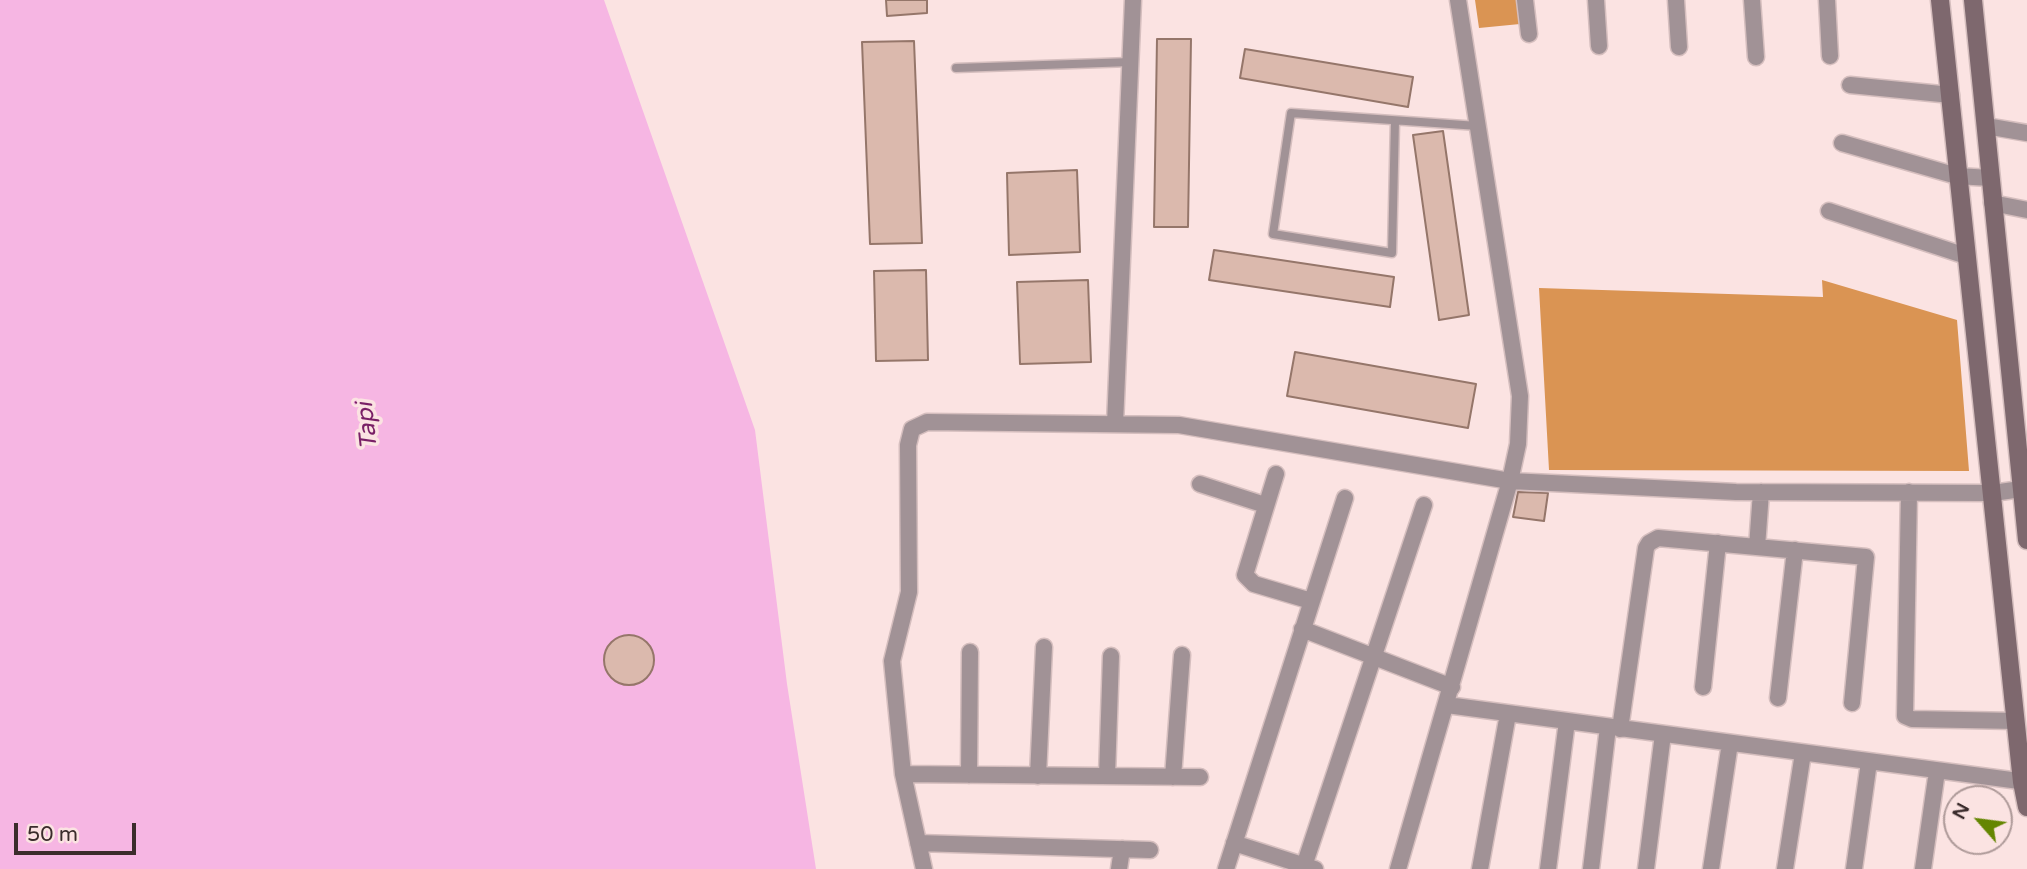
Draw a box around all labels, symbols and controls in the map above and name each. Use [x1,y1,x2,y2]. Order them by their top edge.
water label: Tapi [351,401,385,451]
north arrow [1943,785,2013,855]
text: N [1948,799,1975,823]
scale bar [18,810,140,854]
text: 50 m [27,822,78,847]

